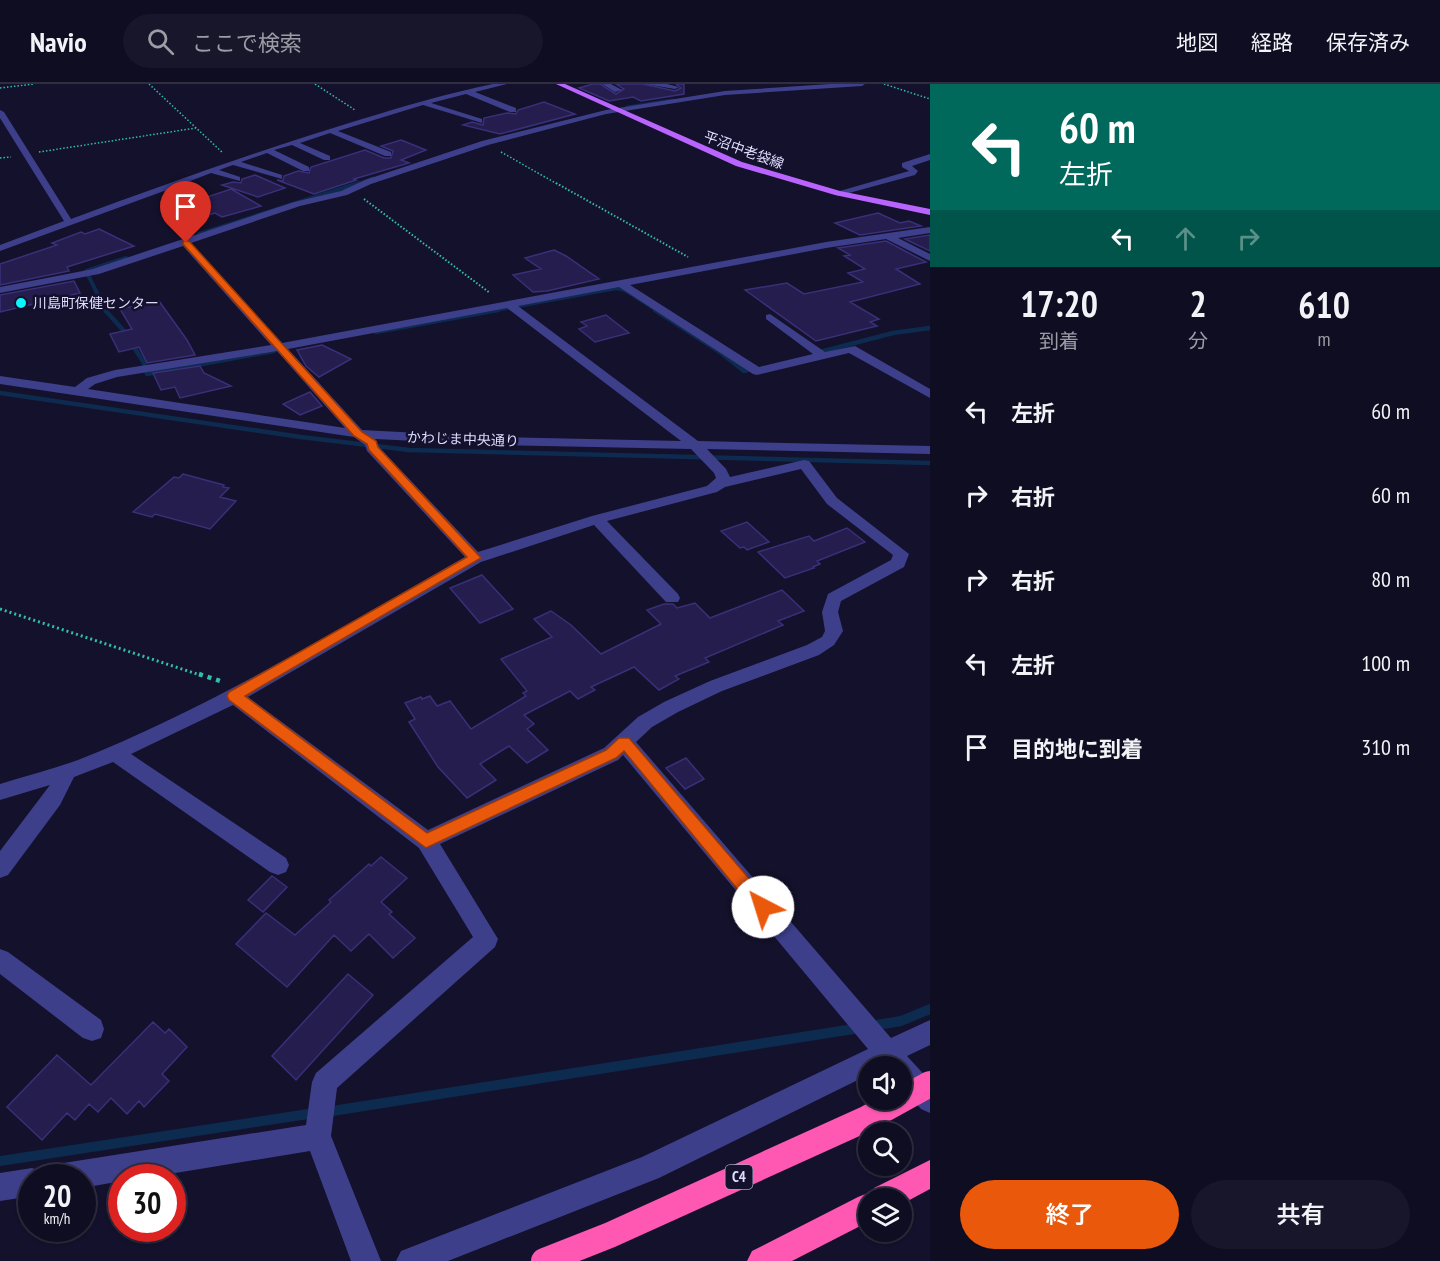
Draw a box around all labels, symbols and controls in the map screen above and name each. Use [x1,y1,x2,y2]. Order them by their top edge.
search box [123,14,543,68]
text: Navio [30,23,87,60]
icon: search [144,25,177,58]
text: ここで検索 [192,29,302,57]
text: 地図 [1176,29,1218,56]
text: 経路 [1251,29,1293,56]
text: 保存済み [1326,29,1410,56]
text: 60 m [1059,100,1136,155]
icon: left [960,108,1038,186]
street label: 平沼中老袋線 [701,127,787,173]
text: 左折 [1059,157,1113,191]
pin [160,181,211,243]
icon: arrive [169,190,202,223]
icon: left [1106,222,1139,255]
icon: ahead [1169,222,1202,255]
icon: right [1232,222,1265,255]
text: 17:20 [1020,280,1098,327]
text: 2 [1190,280,1207,327]
text: 610 [1298,281,1350,328]
place label: 川島町保健センター [33,294,159,312]
marker: 川島町保健センター [14,296,28,310]
text: m [1318,326,1331,352]
text: 到着 [1039,328,1079,354]
text: 分 [1188,328,1208,354]
icon: left [960,395,993,428]
text: 60 m [1371,397,1410,425]
text: 左折 [1011,399,1055,427]
street label: かわじま中央通り [407,428,519,450]
icon: right [960,479,993,512]
text: 60 m [1371,481,1410,509]
text: 右折 [1011,483,1055,511]
icon: right [960,563,993,596]
text: 80 m [1371,565,1410,593]
text: 右折 [1011,567,1055,595]
icon: left [960,647,993,680]
text: 100 m [1361,649,1410,677]
text: 左折 [1011,651,1055,679]
icon: arrive [960,731,993,764]
text: 310 m [1361,733,1410,761]
text: 目的地に到着 [1011,735,1143,763]
position arrow [731,875,795,939]
map controls [858,1056,912,1242]
button: sound [858,1056,912,1110]
button: search [858,1122,912,1176]
speed limit sign: 30 [108,1164,186,1242]
road number: C4 [726,1165,752,1189]
text: 20 [43,1176,71,1215]
button: 終了 [960,1180,1179,1249]
button: 共有 [1191,1180,1410,1249]
button: layers [858,1188,912,1242]
text: km/h [44,1209,70,1228]

